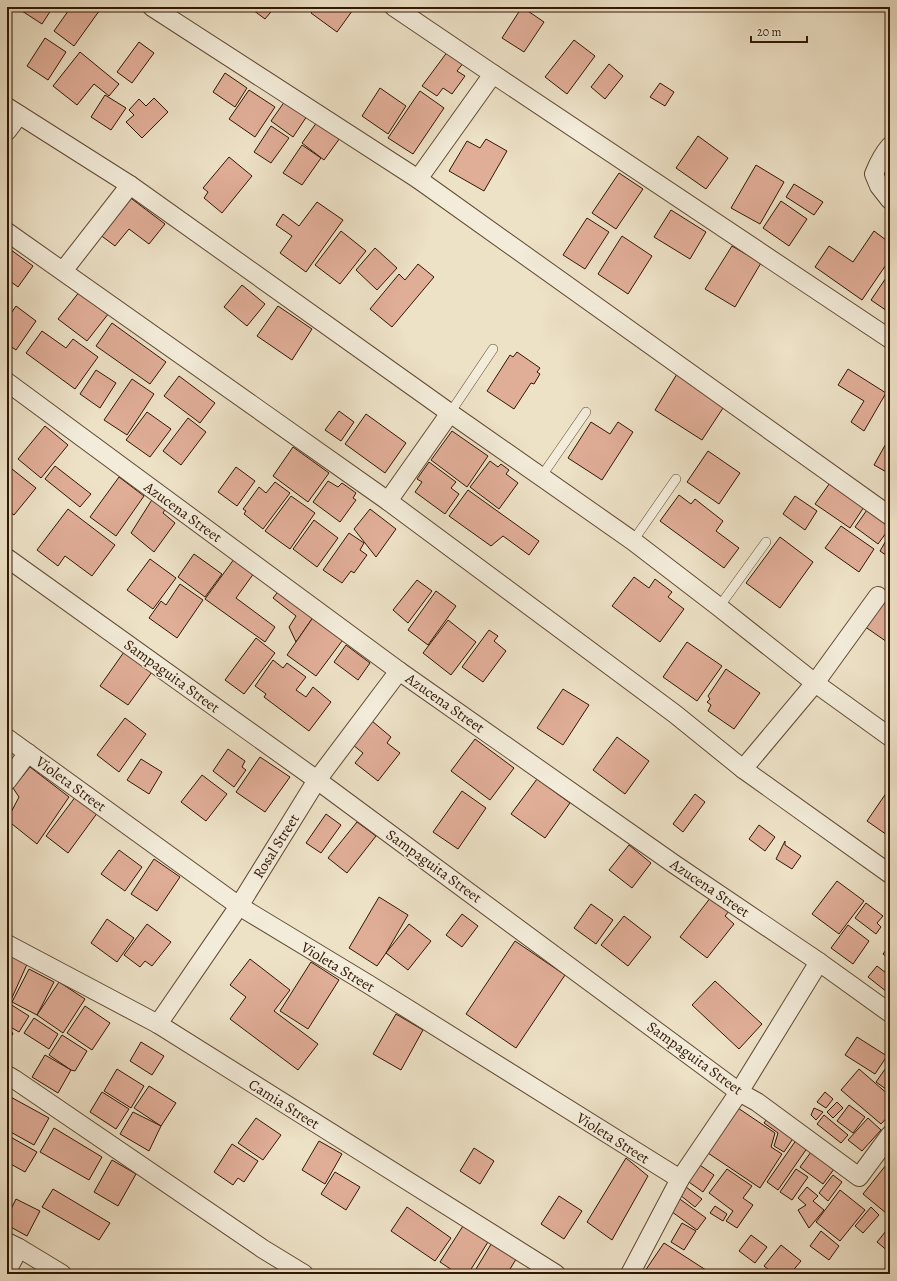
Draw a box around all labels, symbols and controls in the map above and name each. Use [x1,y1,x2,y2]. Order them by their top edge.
scale bar [751,18,807,44]
text: 20 m [757,24,781,40]
street label: Azucena Street [139,476,226,547]
street label: Sampaguita Street [120,634,224,718]
street label: Azucena Street [401,668,488,738]
street label: Violeta Street [31,751,110,816]
street label: Rosal Street [248,810,304,882]
street label: Sampaguita Street [382,824,486,908]
street label: Azucena Street [666,854,754,922]
street label: Violeta Street [297,937,379,997]
street label: Sampaguita Street [643,1016,747,1100]
street label: Camia Street [245,1074,323,1134]
street label: Violeta Street [572,1107,653,1168]

